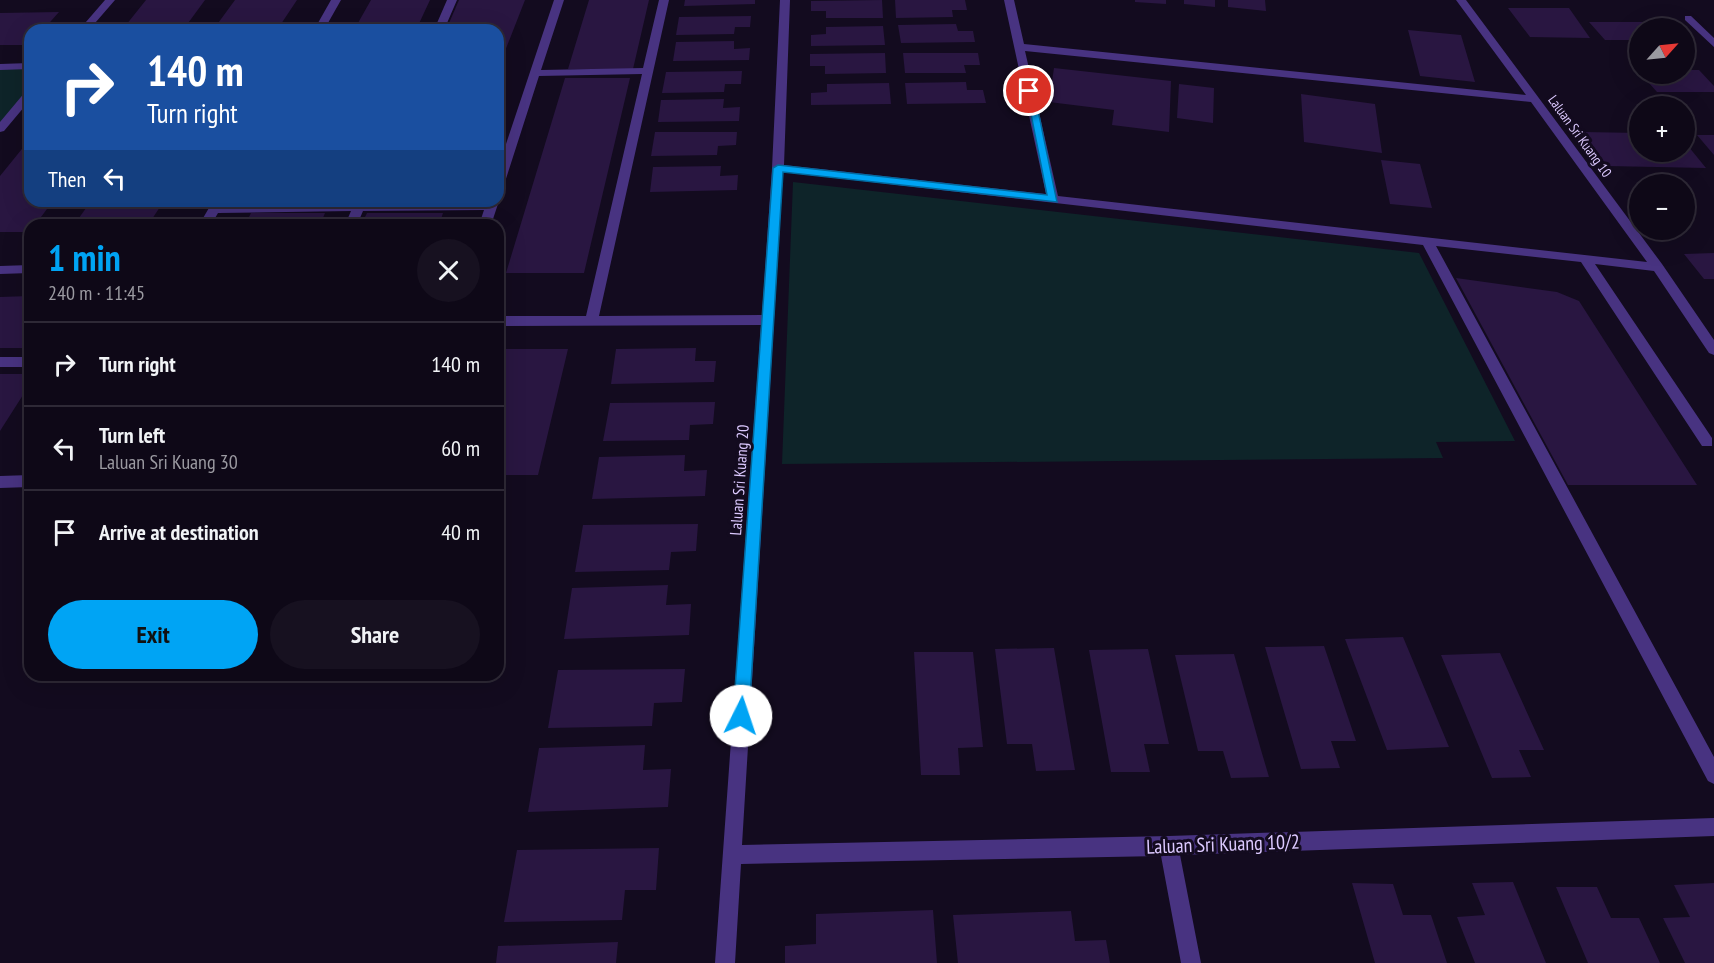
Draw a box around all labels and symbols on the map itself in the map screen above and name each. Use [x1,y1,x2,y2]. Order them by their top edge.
north arrow [1629,18,1695,84]
pin [1003,65,1054,116]
street label: Laluan Sri Kuang 10 [1544,91,1616,181]
street label: Laluan Sri Kuang 20 [725,424,753,536]
position arrow [709,684,773,748]
street label: Laluan Sri Kuang 10/2 [1146,828,1300,860]

